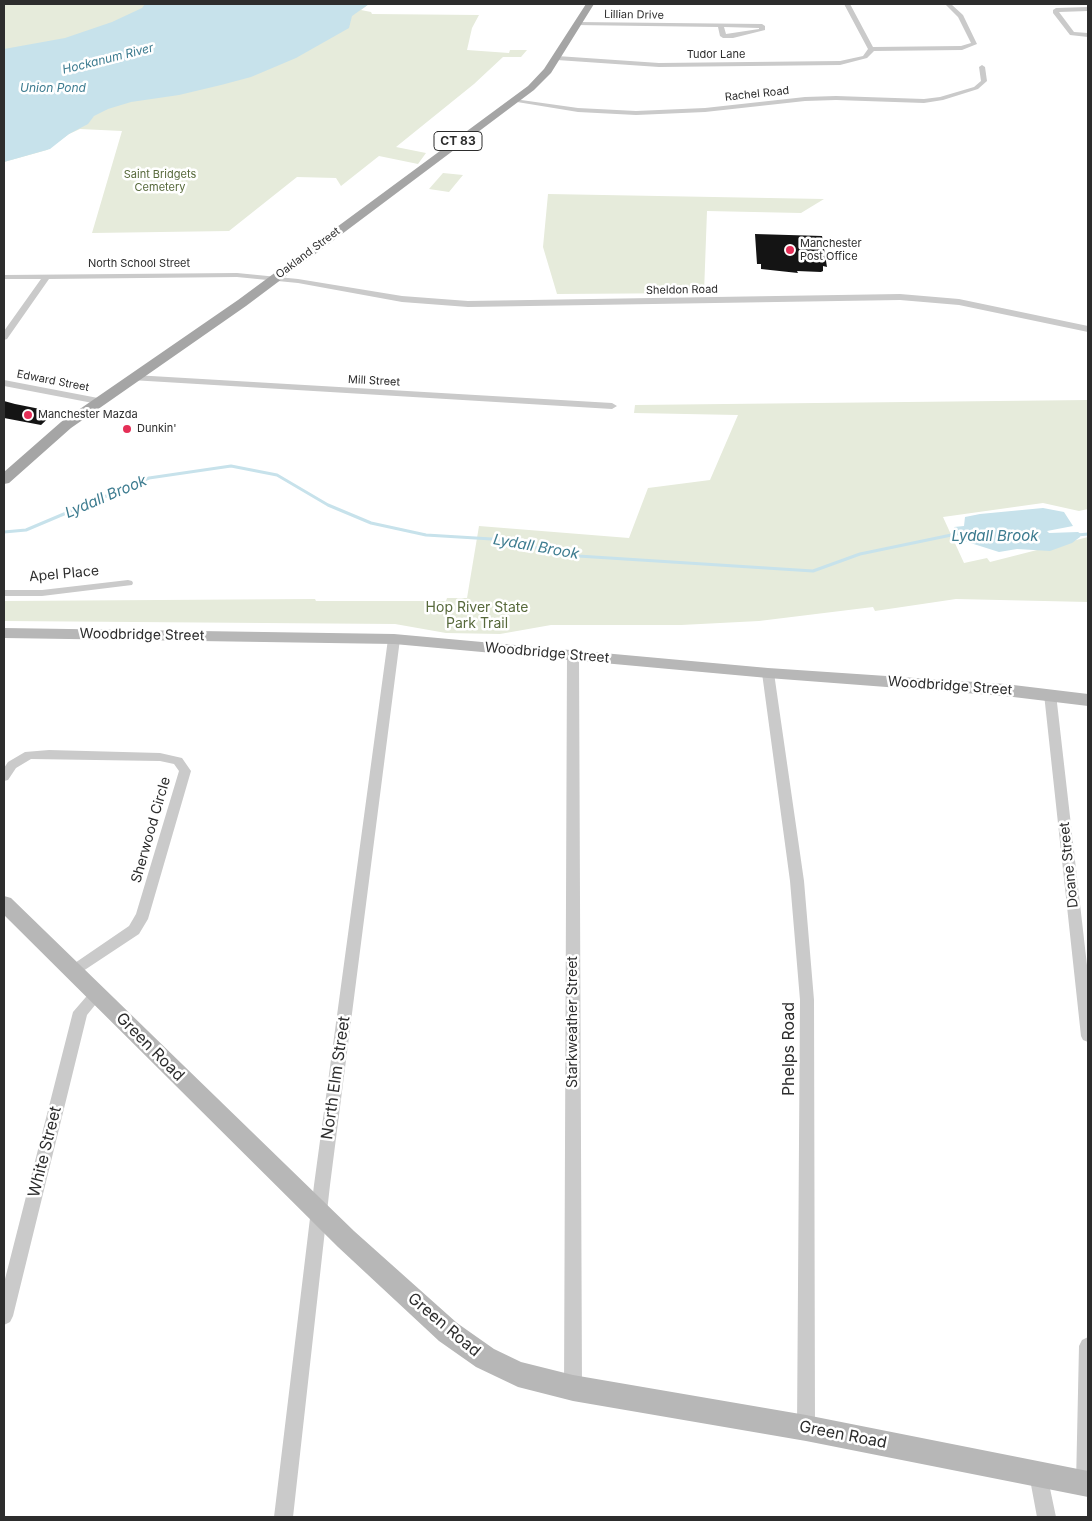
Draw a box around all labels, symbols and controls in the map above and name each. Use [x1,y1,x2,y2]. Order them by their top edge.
street label: Lillian Drive [604,8,664,22]
water label: Hockanum River [61,41,155,77]
street label: Tudor Lane [687,48,745,62]
water label: Union Pond [20,81,86,95]
street label: Rachel Road [724,84,790,104]
road number: CT 83 [434,132,482,150]
park label: Saint Bridgets Cemetery [124,168,196,194]
street label: Oakland Street [273,225,343,281]
place label: Manchester Post Office [800,237,862,263]
marker: Manchester Post Office [784,244,796,256]
street label: North School Street [88,257,190,271]
street label: Sheldon Road [646,283,718,297]
street label: Edward Street [16,368,90,394]
street label: Mill Street [348,373,400,389]
place label: Manchester Mazda [38,408,138,422]
marker: Manchester Mazda [22,409,34,421]
place label: Dunkin' [137,422,176,436]
marker: Dunkin' [121,423,133,435]
water label: Lydall Brook [62,472,150,522]
water label: Lydall Brook [952,527,1038,545]
water label: Lydall Brook [492,531,580,563]
street label: Apel Place [28,563,100,585]
park label: Hop River State Park Trail [426,600,528,632]
street label: Woodbridge Street [80,626,204,644]
street label: Woodbridge Street [484,639,610,667]
street label: Woodbridge Street [887,673,1013,699]
street label: Sherwood Circle [128,775,174,885]
street label: Doane Street [1056,821,1082,909]
street label: Starkweather Street [565,956,581,1088]
street label: Phelps Road [779,1002,799,1096]
street label: Green Road [112,1009,188,1085]
street label: North Elm Street [318,1015,354,1141]
street label: White Street [24,1104,66,1200]
street label: Green Road [404,1289,484,1361]
street label: Green Road [798,1417,888,1453]

